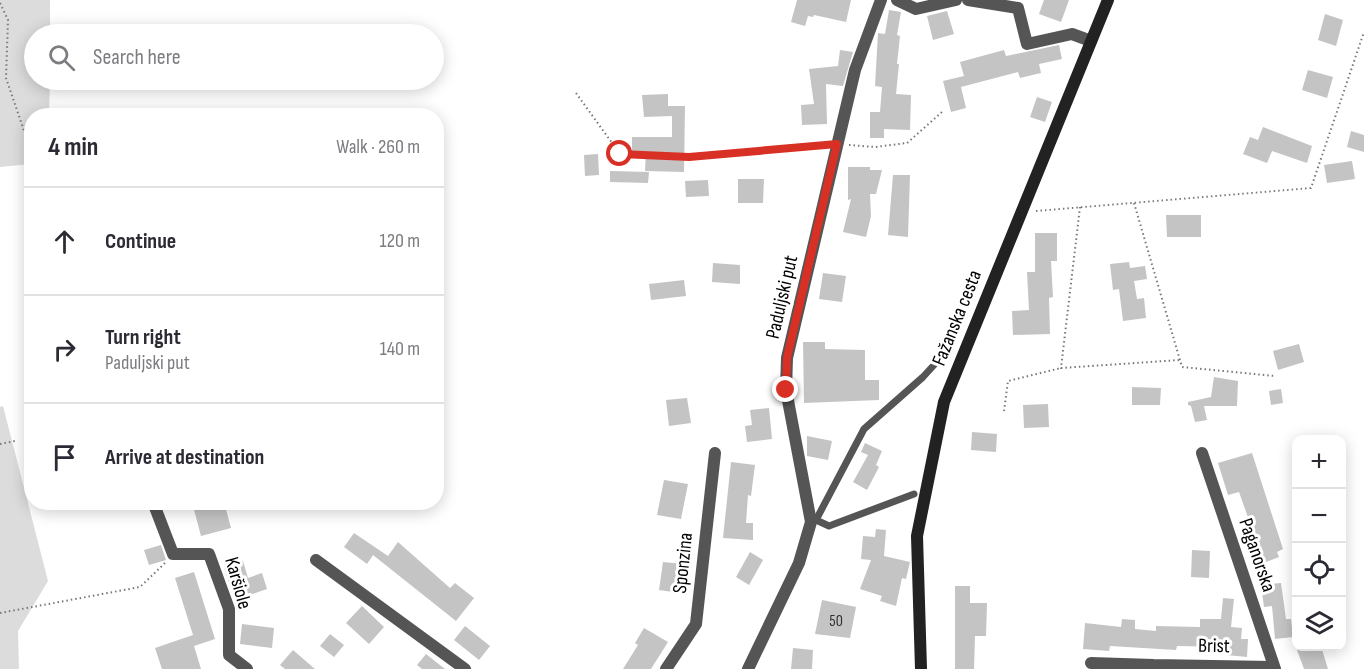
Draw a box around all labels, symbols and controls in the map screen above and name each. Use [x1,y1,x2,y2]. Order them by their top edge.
search box [24,24,444,90]
icon: search [45,41,78,74]
text: Search here [93,44,180,71]
text: 4 min [48,132,98,163]
text: Walk · 260 m [336,135,420,159]
route start [606,140,632,166]
icon: ahead [48,225,81,258]
text: Continue [105,228,176,255]
text: 120 m [380,229,420,253]
street label: Paduljski put [761,253,803,341]
street label: Fažanska cesta [927,267,987,369]
text: Turn right [105,324,181,351]
icon: right [48,333,81,366]
text: 140 m [380,337,420,361]
text: Paduljski put [105,351,190,375]
route end [772,376,798,402]
map controls [1292,435,1346,651]
button: + [1292,435,1346,489]
icon: arrive [48,441,81,474]
text: Arrive at destination [105,444,264,471]
button: − [1292,489,1346,543]
street label: Paganorska [1233,515,1281,595]
street label: Sponzina [668,531,698,595]
button: locate [1292,543,1346,597]
street label: Karšiole [219,554,257,612]
button: layers [1292,597,1346,651]
house number: 50 [829,612,843,631]
street label: Brist [1198,634,1230,658]

